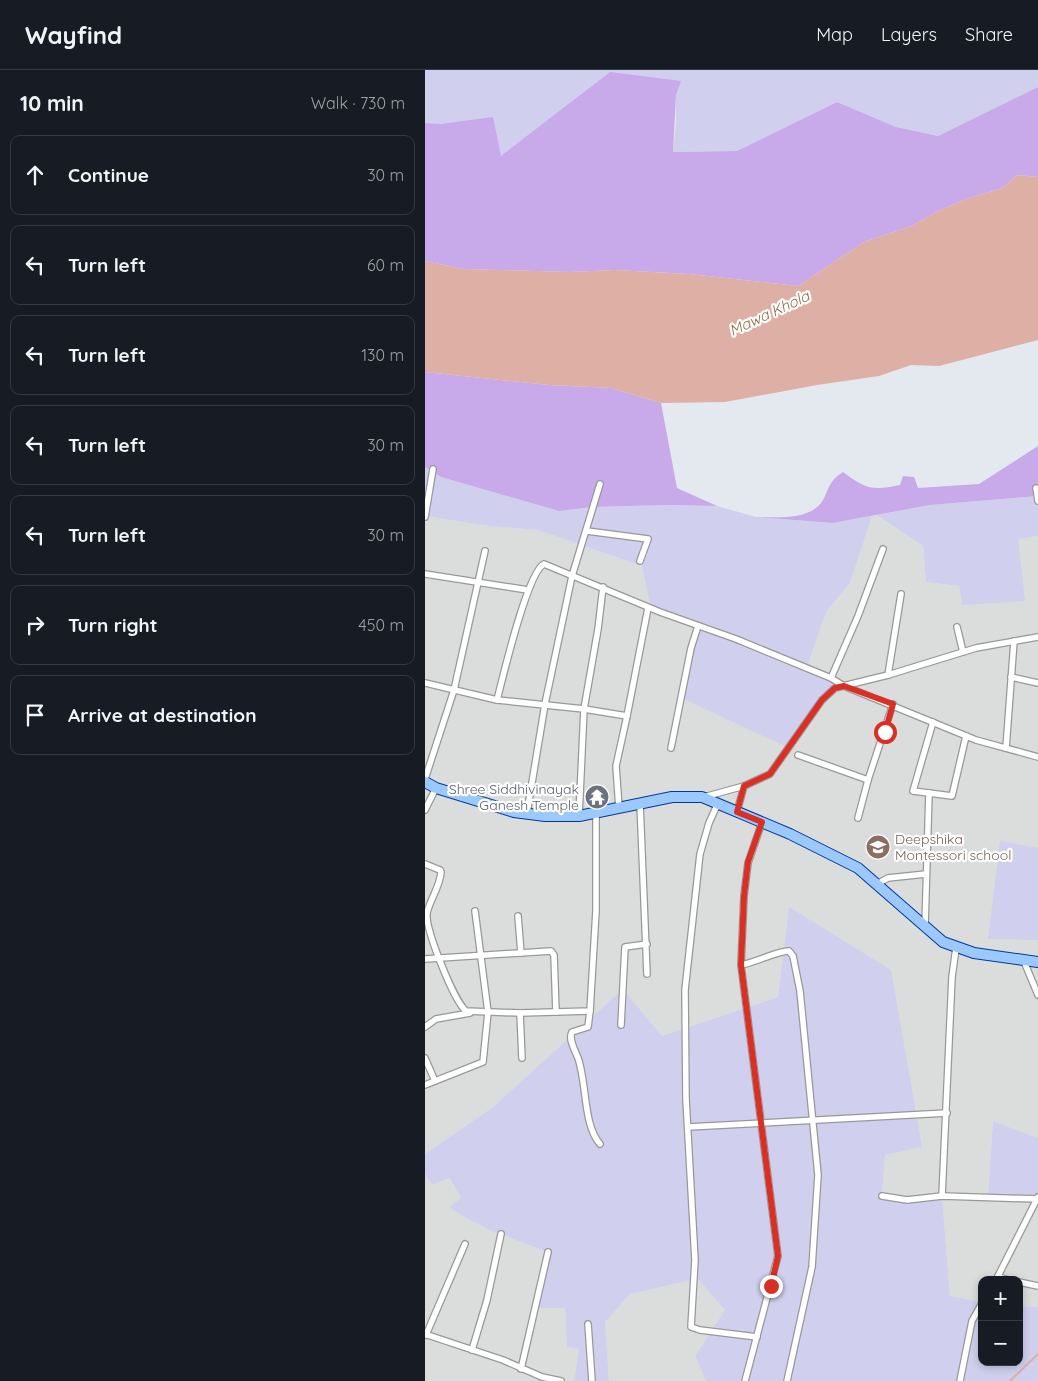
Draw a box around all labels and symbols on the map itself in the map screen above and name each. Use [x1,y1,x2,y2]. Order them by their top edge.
water label: Mawa Khola [726,286,813,340]
route start [874,721,897,744]
place label: Shree Siddhivinayak Ganesh Temple [449,780,579,814]
temple icon: Shree Siddhivinayak Ganesh Temple [584,784,610,810]
place label: Deepshika Montessori school [895,830,1011,864]
school or university icon: Deepshika Montessori school [865,834,891,860]
route end [760,1275,783,1298]

